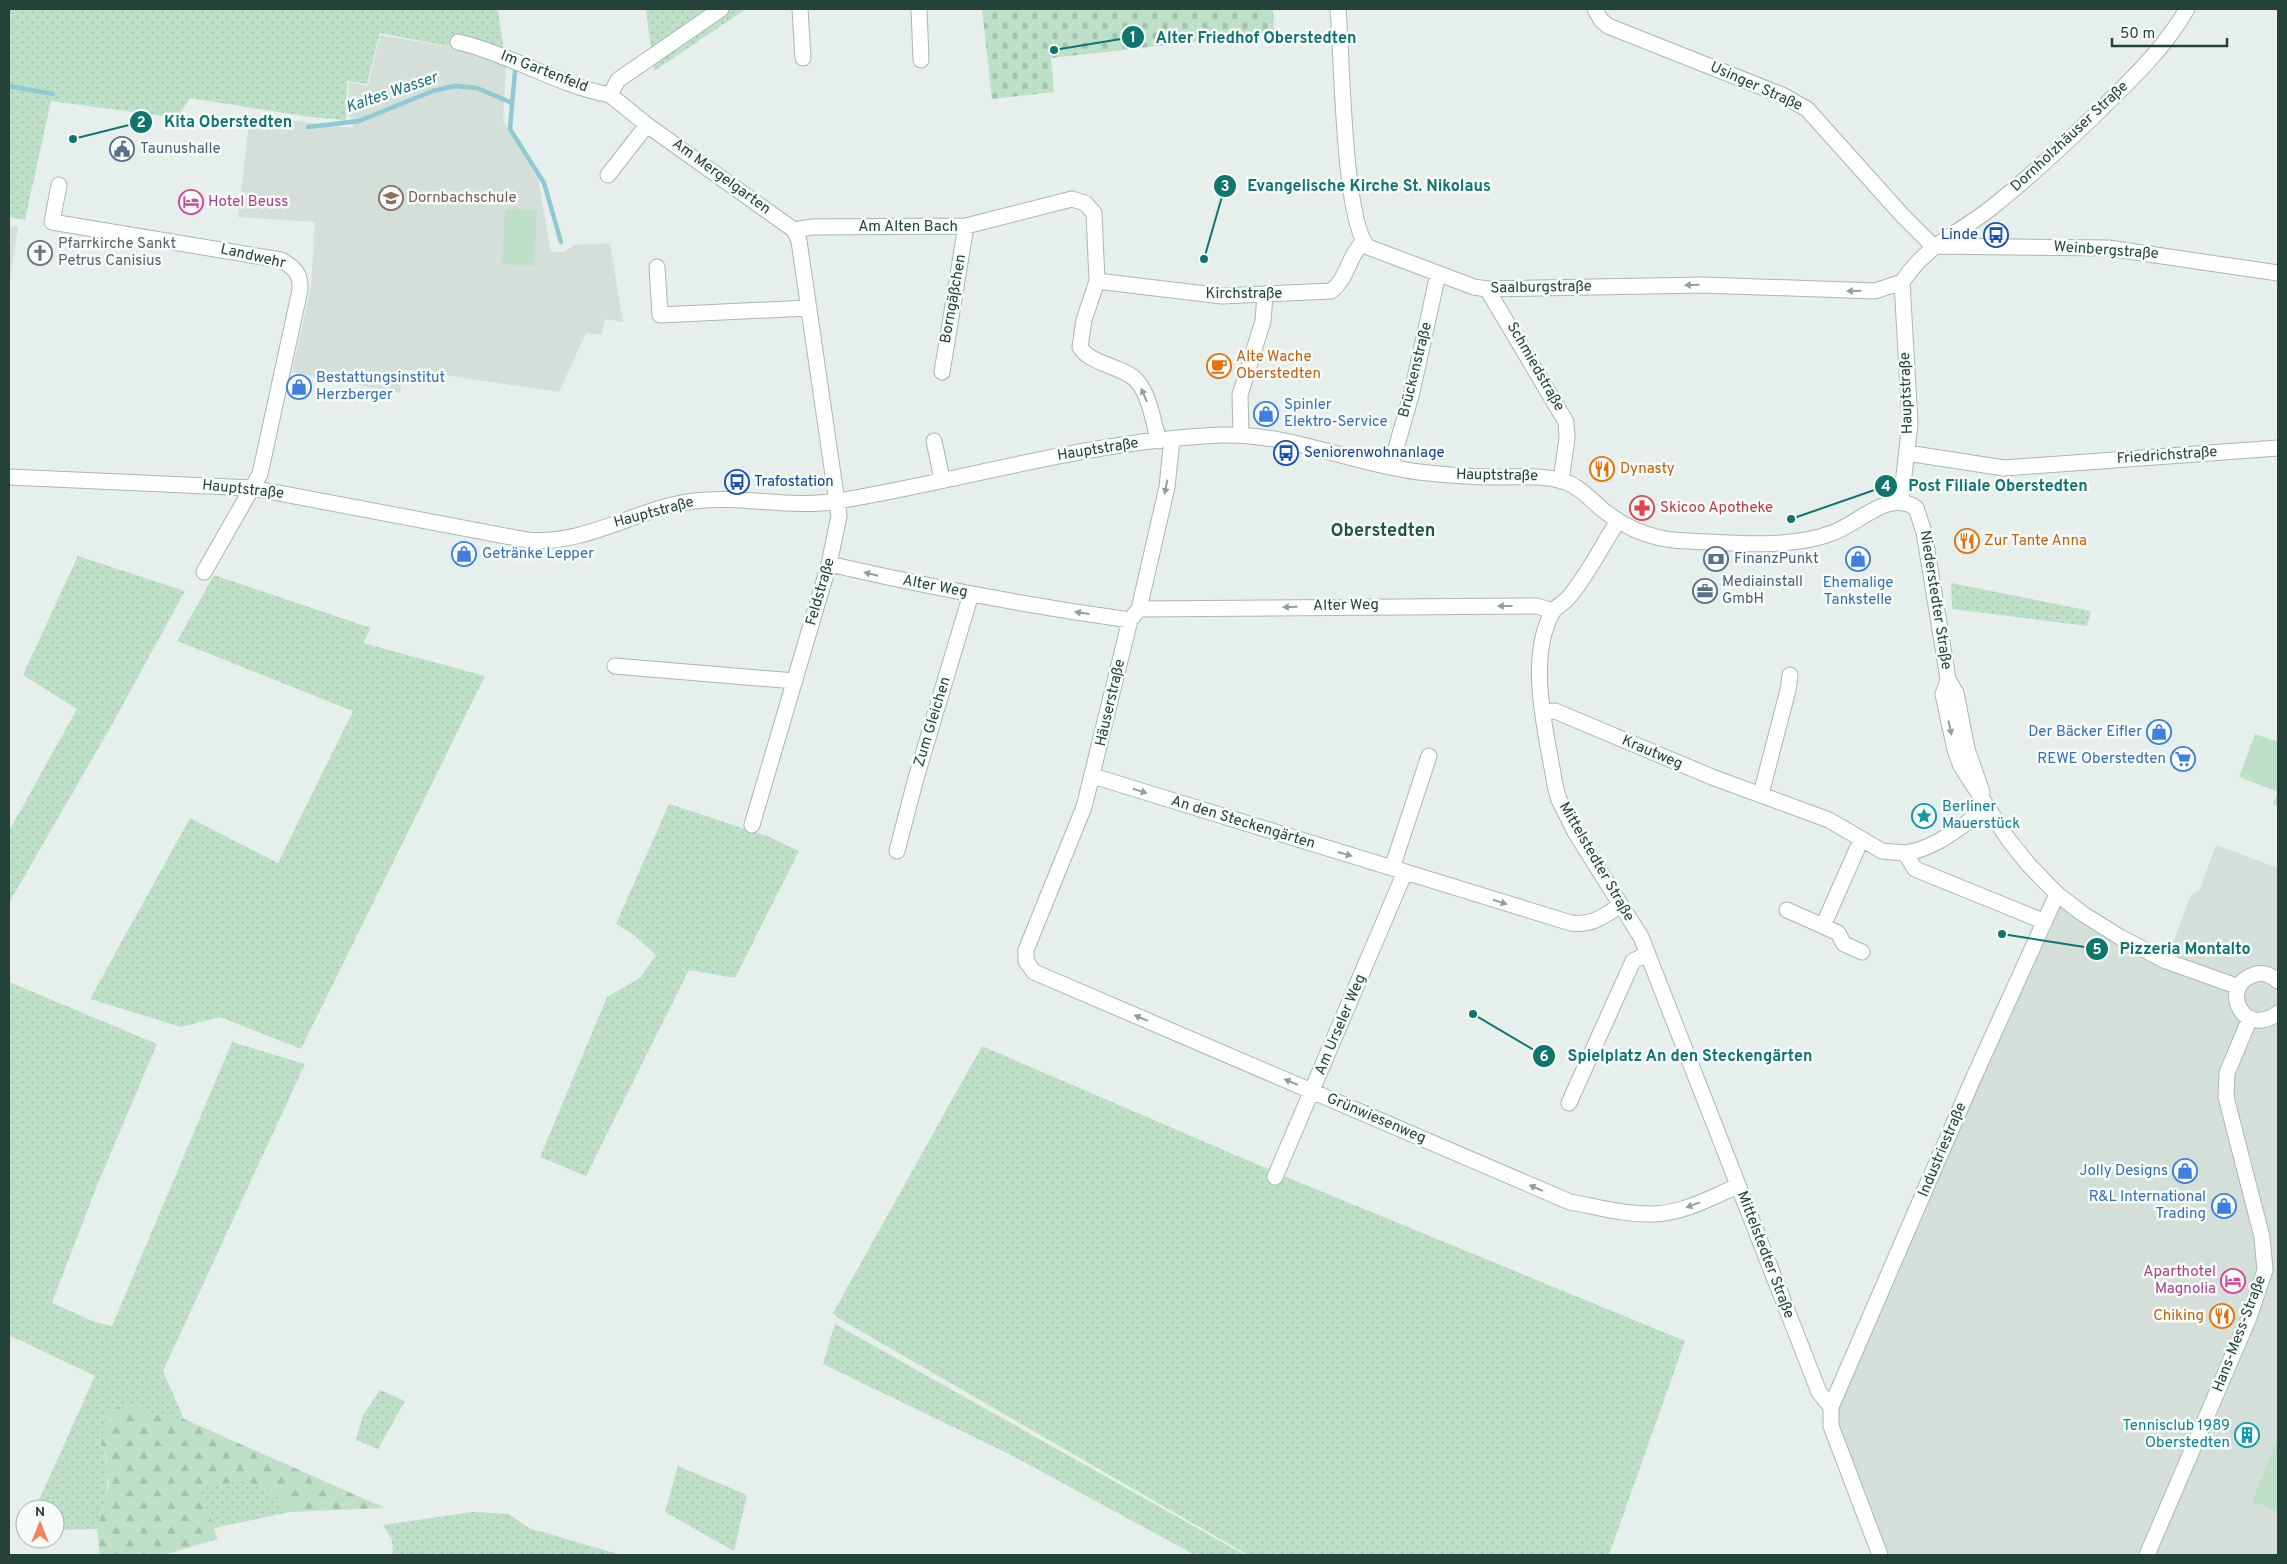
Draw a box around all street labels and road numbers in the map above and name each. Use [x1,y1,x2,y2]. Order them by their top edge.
street label: Im Gartenfeld [498,47,590,97]
street label: Usinger Straße [1707,58,1805,116]
street label: Dornholzhäuser Straße [2007,78,2133,196]
street label: Am Mergelgarten [668,135,774,219]
street label: Am Alten Bach [858,218,958,237]
street label: Weinbergstraße [2053,238,2159,264]
street label: Landwehr [218,240,288,274]
street label: Borngäßchen [937,253,971,345]
street label: Saalburgstraße [1490,278,1592,298]
street label: Kirchstraße [1206,285,1282,304]
street label: Schmiedstraße [1502,319,1568,415]
street label: Brückenstraße [1395,320,1437,420]
street label: Hauptstraße [1896,352,1918,434]
street label: Hauptstraße [1056,434,1140,466]
street label: Friedrichstraße [2116,443,2218,469]
street label: Hauptstraße [1456,466,1538,486]
street label: Hauptstraße [201,476,285,504]
street label: Hauptstraße [612,493,696,533]
street label: Niederstedter Straße [1915,529,1955,671]
street label: Feldstraße [802,556,840,628]
street label: Alter Weg [901,571,969,603]
street label: Alter Weg [1313,596,1379,616]
street label: Häuserstraße [1092,658,1130,748]
street label: Zum Gleichen [910,675,956,769]
street label: Krautweg [1619,732,1685,774]
street label: An den Steckengärten [1169,792,1317,854]
street label: Mittelstedter Straße [1554,799,1638,925]
street label: Am Urseler Weg [1311,972,1371,1078]
street label: Grünwiesenweg [1323,1090,1429,1148]
street label: Industriestraße [1915,1100,1971,1200]
street label: Mittelstedter Straße [1732,1189,1798,1321]
street label: Hans-Mess-Straße [2209,1273,2271,1395]

